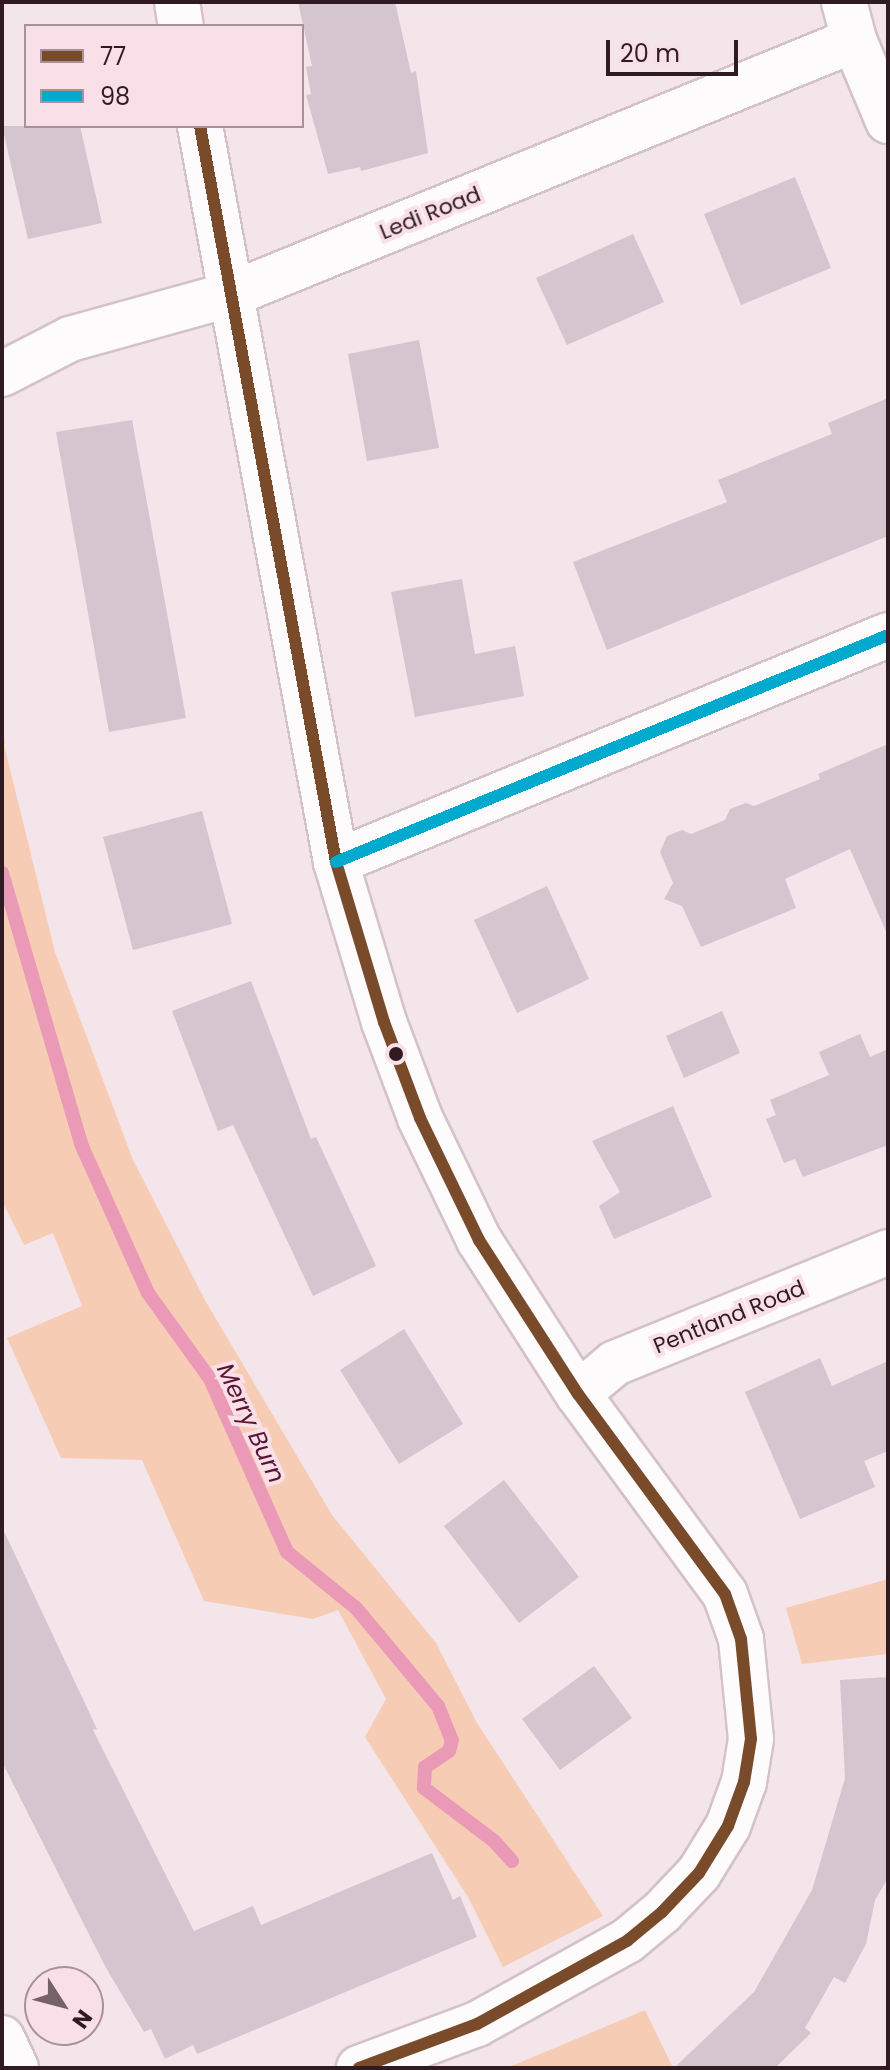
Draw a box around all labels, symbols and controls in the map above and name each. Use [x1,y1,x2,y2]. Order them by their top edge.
legend [24,24,304,128]
scale bar [610,24,742,74]
text: 20 m [620,37,680,70]
text: 77 [100,40,126,73]
text: 98 [100,80,130,113]
street label: Ledi Road [376,181,484,245]
unlabelled marker [388,1046,404,1062]
street label: Pentland Road [650,1275,808,1359]
water label: Merry Burn [211,1359,291,1487]
north arrow [24,1966,104,2046]
text: N [65,2003,100,2035]

